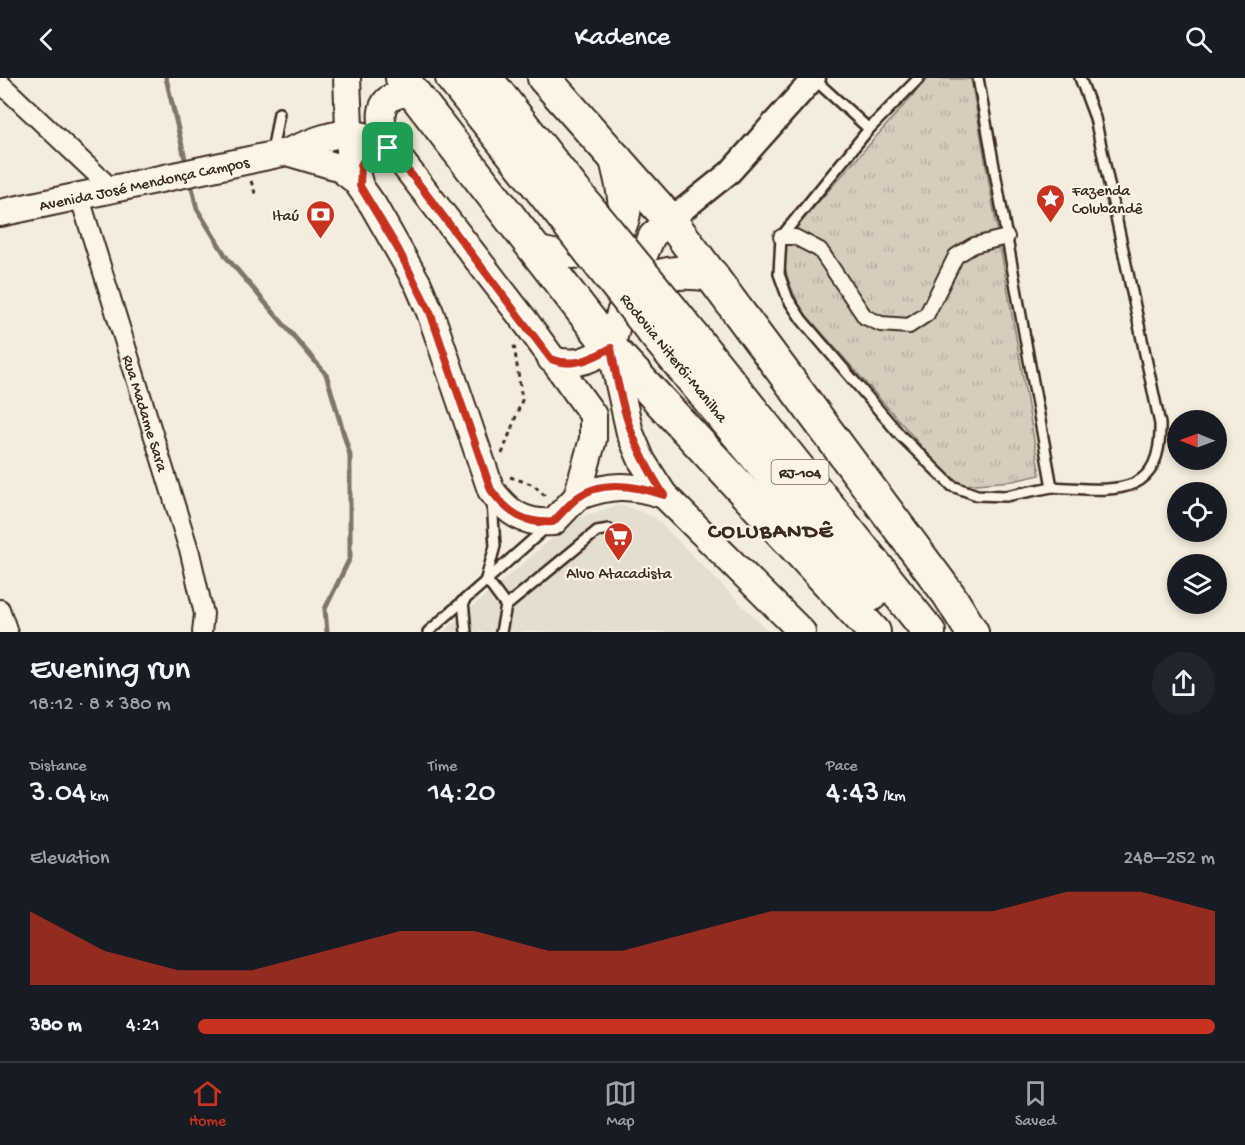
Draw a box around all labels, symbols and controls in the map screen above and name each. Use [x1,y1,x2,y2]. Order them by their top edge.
icon: back [30,23,63,56]
text: Kadence [575,23,670,55]
icon: search [1182,23,1215,56]
pin [362,122,413,173]
icon: arrive [371,131,404,164]
street label: Avenida José Mendonça Campos [38,154,252,217]
place icon: Fazenda Colubandê [1035,182,1067,224]
place label: Fazenda Colubandê [1071,183,1143,220]
bank icon: Itaú [304,198,336,240]
place label: Itaú [272,208,299,227]
street label: Rodovia Niterói-Manilha [614,291,731,429]
street label: Rua Madame Sara [116,353,171,476]
north arrow [1167,410,1227,470]
map controls [1167,410,1227,614]
road number: RJ-104 [772,460,828,484]
button: locate [1167,482,1227,542]
supermarket icon: Alvo Atacadista [603,520,635,562]
district label: COLUBANDÊ [707,520,834,546]
button: layers [1167,554,1227,614]
place label: Alvo Atacadista [566,566,673,585]
text: Evening run [30,652,190,690]
button: share [1152,652,1215,715]
text: 18:12 · 8 × 380 m [30,694,171,717]
text: Distance [30,758,87,777]
text: Time [428,758,457,777]
text: Pace [826,758,857,777]
text: 3.04 [30,777,86,812]
text: 14:20 [428,777,495,812]
text: 4:43 [826,777,879,812]
text: km [86,788,109,807]
text: /km [879,788,906,807]
text: Elevation [30,848,110,871]
text: 248–252 m [1123,848,1215,871]
text: 380 m [30,1015,82,1038]
text: 4:21 [126,1015,160,1038]
tab: Home [189,1077,226,1132]
tab: Map [604,1077,637,1132]
tab: Saved [1015,1077,1056,1132]

